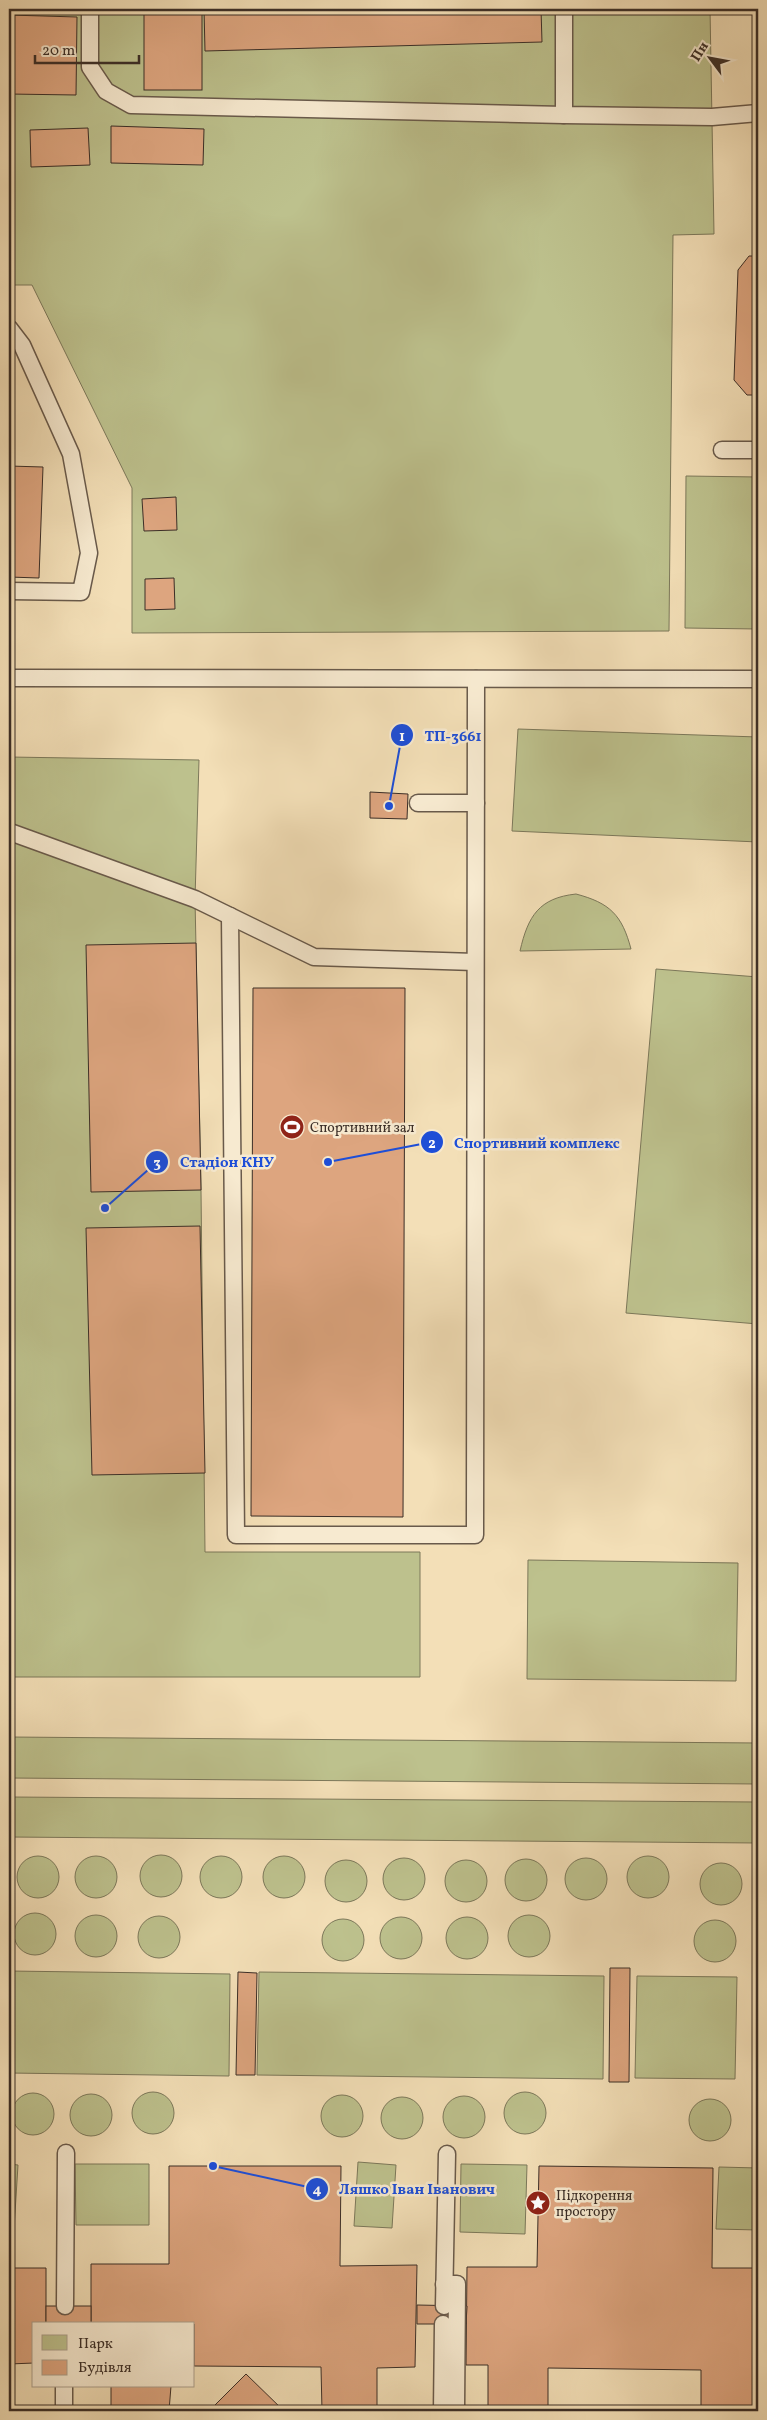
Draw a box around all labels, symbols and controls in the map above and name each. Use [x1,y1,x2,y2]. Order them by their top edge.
scale bar [35,32,139,64]
north arrow [684,32,734,82]
text: Пн [687,38,714,65]
text: 20 m [42,41,75,62]
callout: ТП-3661 [390,720,492,750]
text: 1 [399,727,405,748]
text: ТП-3661 [425,727,482,748]
sports icon: Спортивний зал [279,1114,305,1140]
place label: Спортивний зал [310,1119,415,1138]
callout: Спортивний комплекс [419,1127,630,1157]
text: 2 [428,1134,436,1155]
text: Спортивний комплекс [454,1134,620,1155]
callout: Стадіон КНУ [145,1147,284,1177]
text: 3 [153,1153,161,1174]
text: Стадіон КНУ [180,1153,274,1174]
callout: Ляшко Іван Іванович [304,2174,505,2204]
text: 4 [312,2180,322,2201]
text: Ляшко Іван Іванович [339,2180,495,2201]
place label: Підкорення простору [556,2187,632,2222]
place icon: Підкорення простору [525,2190,551,2216]
legend [32,2322,195,2388]
text: Парк [78,2334,113,2355]
text: Будівля [78,2358,132,2379]

